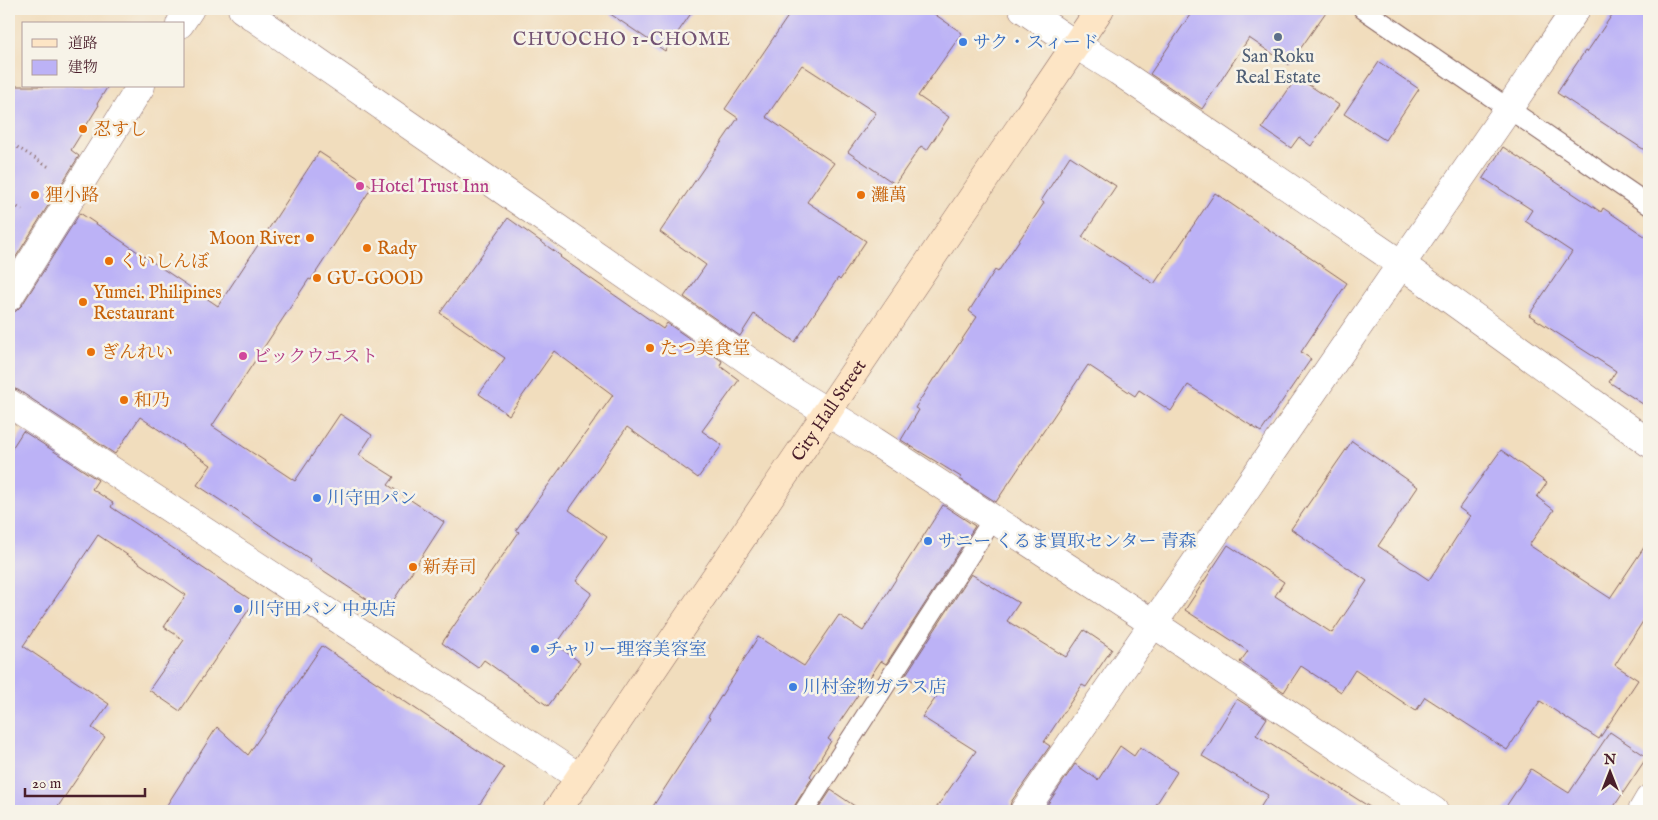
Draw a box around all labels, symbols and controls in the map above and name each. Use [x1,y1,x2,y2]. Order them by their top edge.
legend [22,22,185,88]
district label: CHUOCHO 1-CHOME [513,28,731,52]
marker: San Roku Real Estate [1272,31,1284,43]
place label: サク・スィード [973,32,1099,55]
text: 道路 [68,34,98,53]
marker: サク・スィード [957,36,969,48]
place label: San Roku Real Estate [1235,46,1321,90]
text: 建物 [68,58,98,77]
place label: 忍すし [93,119,147,142]
marker: 忍すし [77,123,89,135]
place label: Hotel Trust Inn [370,176,490,199]
marker: Hotel Trust Inn [354,180,366,192]
place label: 狸小路 [45,185,99,208]
place label: 灘萬 [871,185,907,208]
marker: 狸小路 [29,189,41,201]
marker: 灘萬 [855,189,867,201]
place label: Moon River [209,228,300,251]
marker: Moon River [304,232,316,244]
place label: Rady [377,238,417,261]
marker: Rady [361,242,373,254]
place label: くいしんぼ [119,251,209,274]
marker: くいしんぼ [103,255,115,267]
place label: GU-GOOD [327,268,423,291]
marker: GU-GOOD [311,272,323,284]
place label: Yumei. Philipines Restaurant [93,282,222,326]
marker: Yumei. Philipines Restaurant [77,296,89,308]
place label: たつ美食堂 [660,338,750,361]
place label: ぎんれい [101,342,173,365]
marker: たつ美食堂 [644,342,656,354]
marker: ぎんれい [85,346,97,358]
place label: ビックウエスト [253,346,378,369]
marker: ビックウエスト [237,350,249,362]
street label: City Hall Street [787,356,872,467]
place label: 和乃 [134,390,170,413]
marker: 和乃 [118,394,130,406]
place label: 川守田パン [327,488,417,511]
marker: 川守田パン [311,492,323,504]
place label: サニー くるま買取センター 青森 [938,531,1196,554]
marker: サニー くるま買取センター 青森 [922,535,934,547]
place label: 新寿司 [423,557,477,580]
marker: 新寿司 [407,561,419,573]
place label: 川守田パン 中央店 [248,599,396,622]
marker: 川守田パン 中央店 [232,603,244,615]
place label: チャリー理容美容室 [545,639,706,662]
marker: チャリー理容美容室 [529,643,541,655]
place label: 川村金物ガラス店 [803,677,946,700]
marker: 川村金物ガラス店 [787,681,799,693]
north arrow [1586,748,1636,798]
text: N [1603,751,1616,769]
scale bar [25,765,145,797]
text: 20 m [32,774,62,793]

